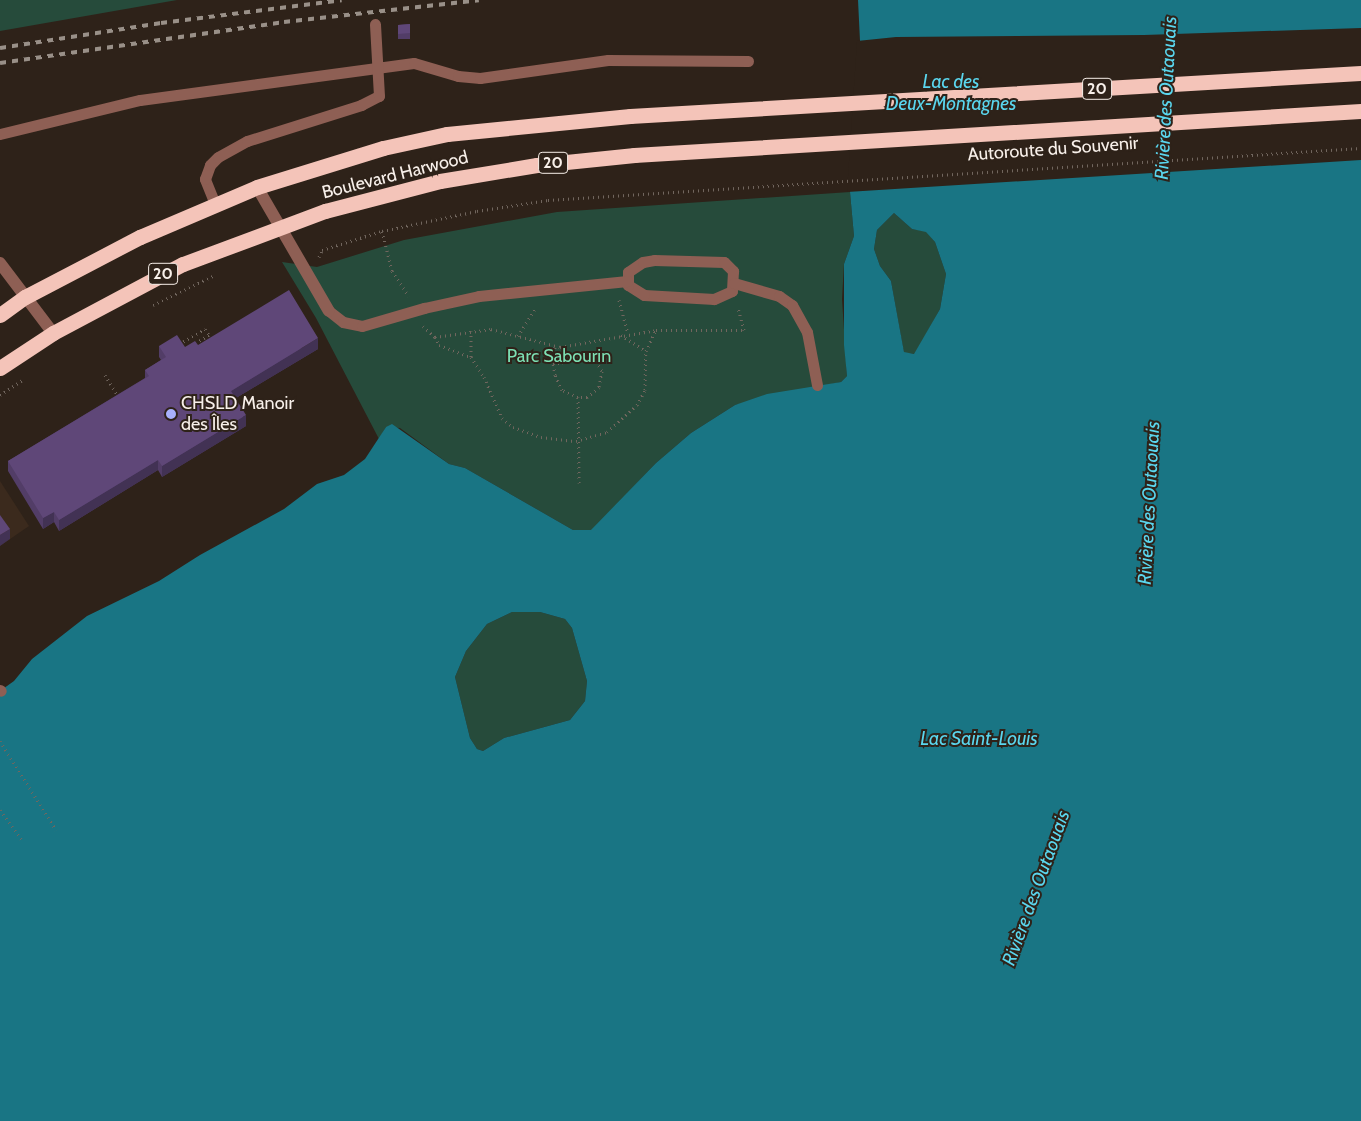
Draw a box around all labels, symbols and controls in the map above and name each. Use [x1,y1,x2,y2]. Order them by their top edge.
water label: Rivière des Outaouais [1150,16,1182,180]
water label: Lac des Deux-Montagnes [886,71,1016,115]
road number: 20 [1082,76,1112,102]
street label: Autoroute du Souvenir [967,132,1139,166]
street label: Boulevard Harwood [320,146,470,204]
road number: 20 [538,150,568,177]
road number: 20 [148,260,178,288]
park label: Parc Sabourin [507,345,611,367]
place label: CHSLD Manoir des Îles [181,393,294,436]
marker: CHSLD Manoir des Îles [165,408,177,420]
water label: Rivière des Outaouais [1133,421,1165,585]
water label: Lac Saint-Louis [920,728,1038,750]
water label: Rivière des Outaouais [997,807,1075,969]

